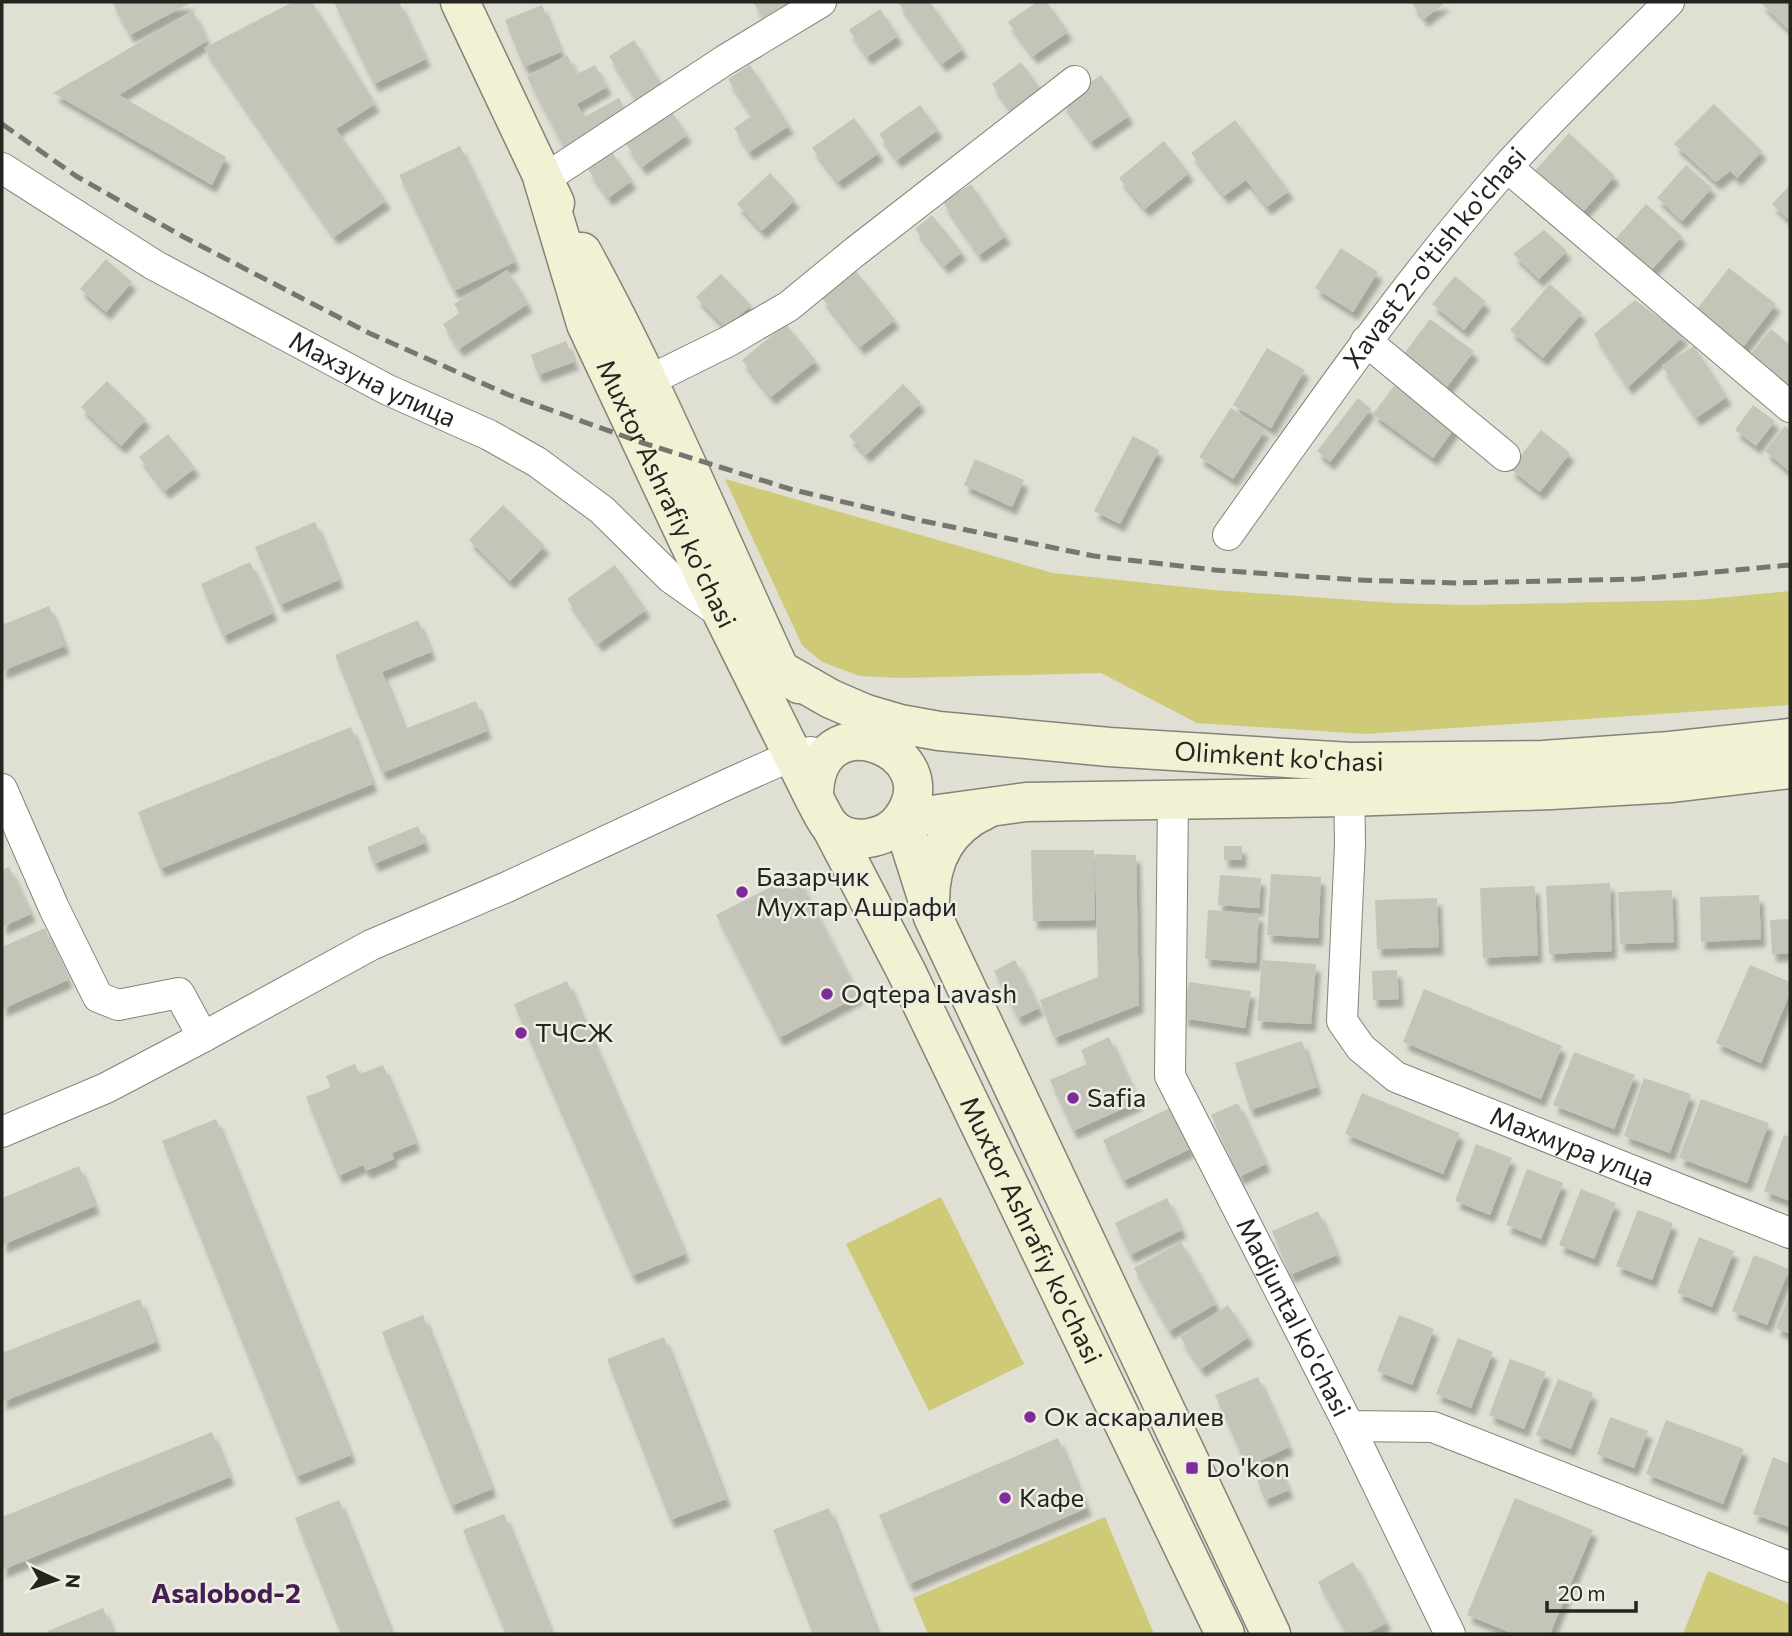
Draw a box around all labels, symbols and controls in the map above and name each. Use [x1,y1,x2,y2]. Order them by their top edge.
street label: Xavast 2-o'tish ko'chasi [1336,140,1532,374]
street label: Махзуна улица [285,323,461,432]
street label: Muxtor Ashrafiy ko'chasi [591,354,744,632]
street label: Olimkent ko'chasi [1174,734,1384,776]
place label: Базарчик Мухтар Ашрафи [756,860,957,921]
marker: Базарчик Мухтар Ашрафи [734,884,750,900]
place label: Oqtepa Lavash [841,977,1017,1008]
marker: Oqtepa Lavash [819,986,835,1002]
place label: ТЧСЖ [535,1016,614,1047]
marker: ТЧСЖ [513,1025,529,1041]
place label: Safia [1087,1081,1146,1112]
marker: Safia [1065,1090,1081,1106]
street label: Muxtor Ashrafiy ko'chasi [955,1091,1109,1368]
street label: Махмура улца [1486,1099,1659,1192]
street label: Madjuntal ko'chasi [1231,1212,1358,1421]
place label: Ок аскаралиев [1044,1400,1224,1431]
marker: Ок аскаралиев [1022,1409,1038,1425]
place label: Do'kon [1206,1451,1290,1482]
marker: Do'kon [1184,1460,1200,1476]
place label: Кафе [1019,1481,1084,1512]
marker: Кафе [997,1490,1013,1506]
north arrow [21,1545,91,1615]
scale bar [1547,1570,1636,1614]
text: N [61,1573,85,1589]
district label: Asalobod-2 [151,1575,301,1609]
text: 20 m [1558,1580,1606,1605]

